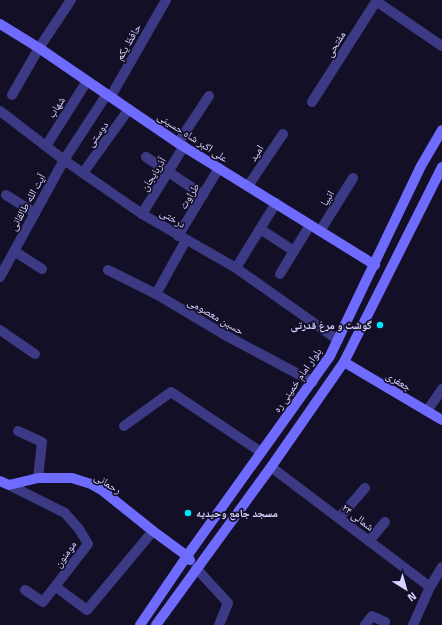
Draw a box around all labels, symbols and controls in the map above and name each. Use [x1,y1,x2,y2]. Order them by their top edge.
street label: حافظ یکم [111,21,145,63]
street label: مفتحی [321,28,349,60]
street label: شهاب [43,93,69,121]
street label: علی اکبر شاه حسینی [154,108,232,166]
street label: دوستی [82,117,112,150]
street label: امید [245,142,267,164]
street label: آذربایجان [136,154,170,194]
street label: آیت الله طالقانی [5,170,49,233]
street label: طراوت [175,180,203,212]
street label: انبیا [316,187,338,209]
street label: درختی [157,204,189,232]
street label: حسین معصومی [185,293,247,339]
place label: گوشت و مرغ قدرتی [291,317,372,333]
marker: گوشت و مرغ قدرتی [375,320,385,330]
street label: بلوار امام خمینی ره [269,344,325,416]
street label: جعفری [383,367,415,395]
street label: رحمانی [91,468,125,498]
street label: ۲۴ شمالی [339,500,377,534]
place label: مسجد جامع وحیدیه [196,505,278,521]
marker: مسجد جامع وحیدیه [183,508,193,518]
street label: مومنون [50,537,80,571]
north arrow [386,569,426,609]
text: N [404,588,420,606]

